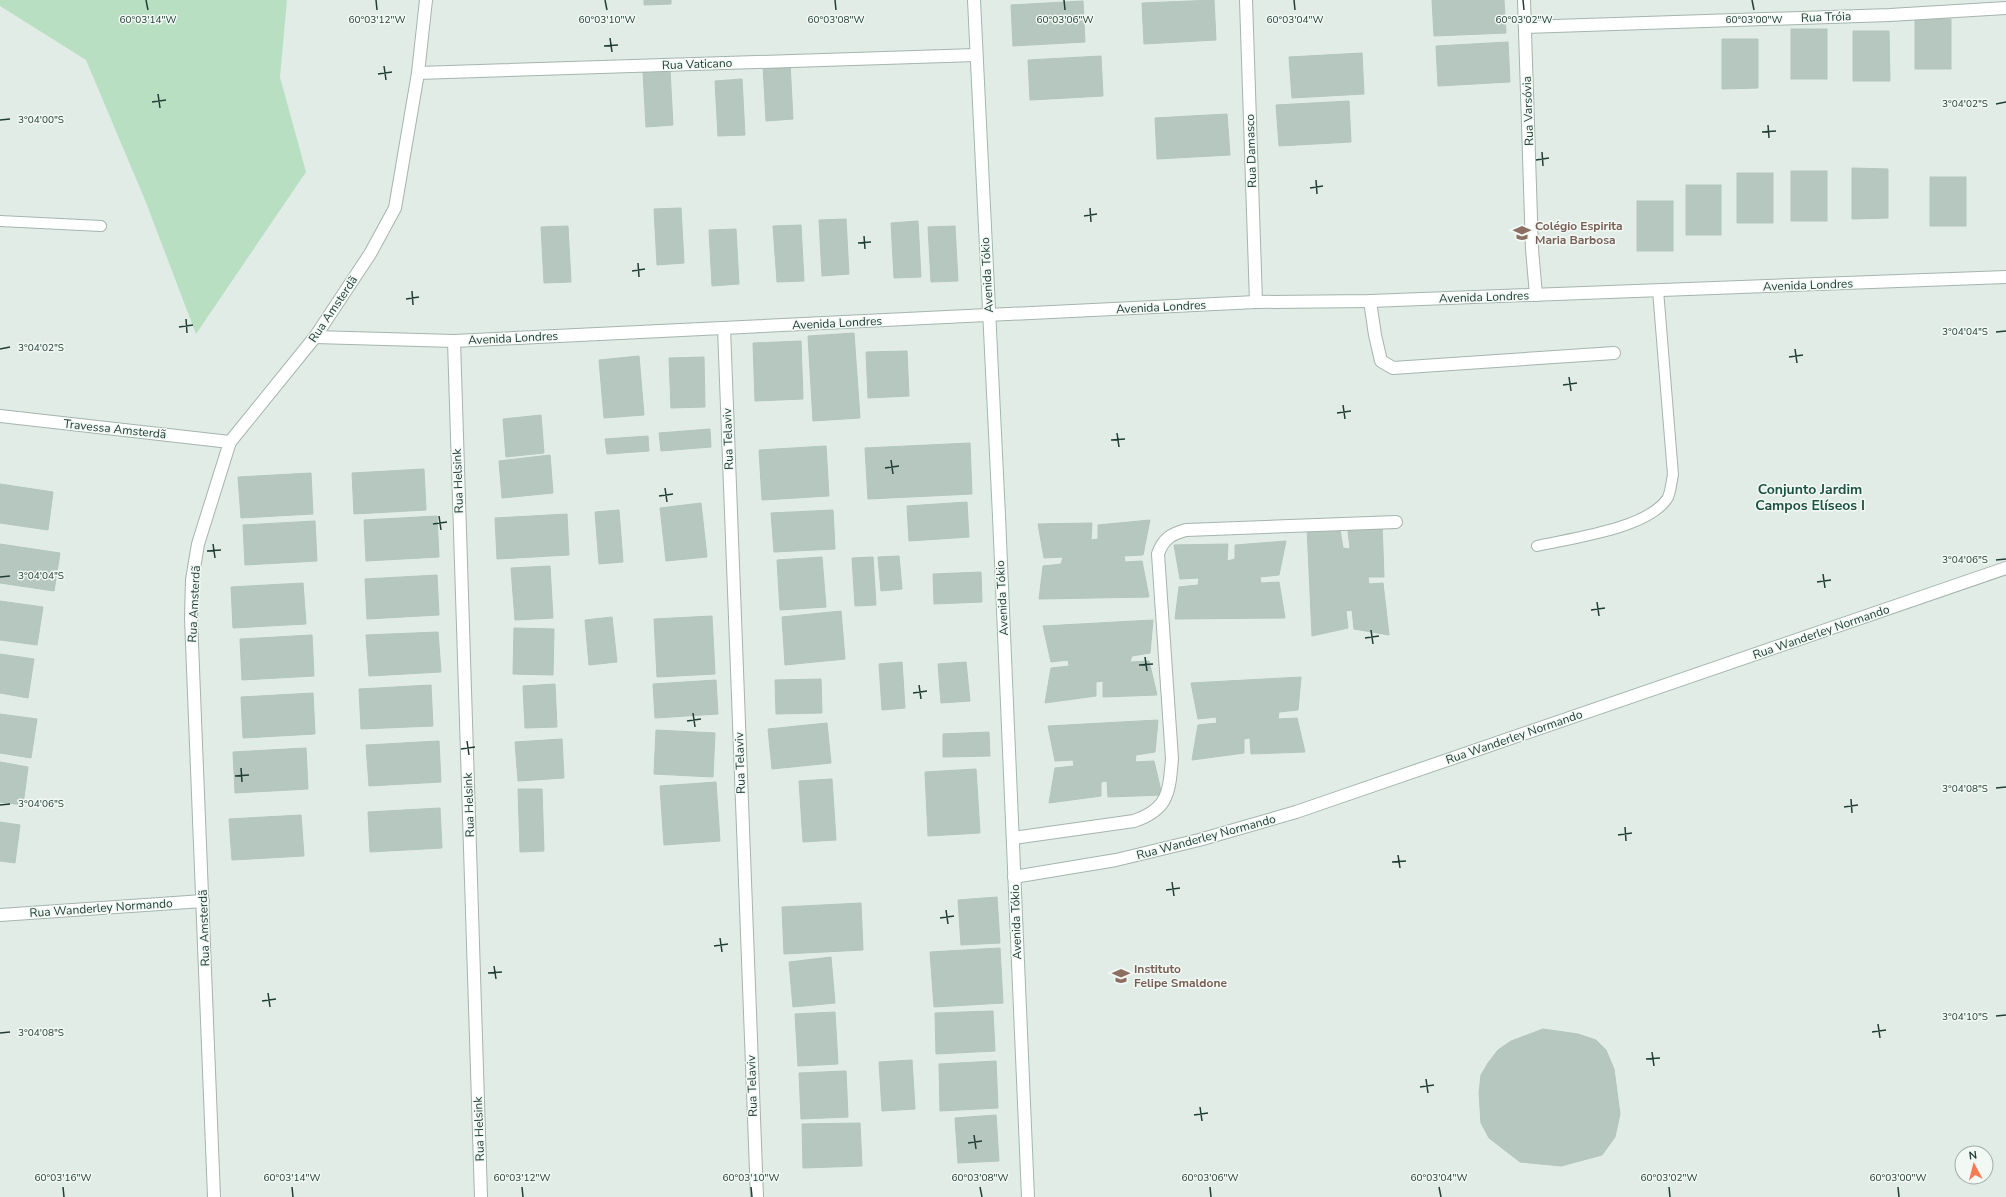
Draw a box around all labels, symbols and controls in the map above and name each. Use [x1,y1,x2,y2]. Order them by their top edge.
street label: Rua Tróia [1800,8,1852,26]
text: 60°03'14"W [120,13,176,27]
text: 60°03'12"W [349,13,405,27]
text: 60°03'10"W [579,13,635,27]
text: 60°03'08"W [808,13,864,27]
text: 60°03'06"W [1037,13,1093,27]
text: 60°03'04"W [1267,13,1323,27]
text: 60°03'02"W [1496,13,1552,27]
text: 60°03'00"W [1726,13,1782,27]
street label: Rua Vaticano [662,55,733,73]
street label: Rua Varsóvia [1519,76,1537,146]
text: 3°04'02"S [1942,97,1988,111]
text: 3°04'00"S [18,113,64,127]
street label: Rua Damasco [1242,113,1260,188]
place label: Colégio Espirita Maria Barbosa [1535,218,1623,248]
school or university icon: Colégio Espirita Maria Barbosa [1512,223,1532,243]
street label: Avenida Tókio [977,237,997,313]
street label: Rua Amsterdã [305,273,361,345]
street label: Avenida Londres [1763,275,1854,295]
street label: Avenida Londres [1439,287,1530,307]
street label: Avenida Londres [1116,297,1207,317]
street label: Avenida Londres [792,313,883,333]
text: 3°04'04"S [1942,325,1988,339]
street label: Avenida Londres [468,328,559,348]
text: 3°04'02"S [18,341,64,355]
street label: Rua Telaviv [719,407,737,470]
street label: Travessa Amsterdã [63,416,167,442]
street label: Rua Helsink [449,447,467,514]
district label: Conjunto Jardim Campos Elíseos I [1755,480,1865,515]
text: 3°04'06"S [1942,553,1988,567]
street label: Avenida Tókio [992,560,1012,636]
street label: Rua Amsterdã [184,565,204,643]
text: 3°04'04"S [18,569,64,583]
street label: Rua Wanderley Normando [1751,601,1892,663]
street label: Rua Wanderley Normando [1444,706,1585,768]
street label: Rua Telaviv [731,731,749,794]
street label: Rua Helsink [460,771,478,838]
text: 3°04'08"S [1942,782,1988,796]
text: 3°04'06"S [18,797,64,811]
street label: Rua Wanderley Normando [1135,811,1278,863]
street label: Avenida Tókio [1007,884,1025,960]
street label: Rua Amsterdã [195,889,213,967]
street label: Rua Wanderley Normando [29,895,174,921]
place label: Instituto Felipe Smaldone [1134,961,1227,991]
school or university icon: Instituto Felipe Smaldone [1111,966,1131,986]
text: 3°04'10"S [1942,1010,1988,1024]
text: 3°04'08"S [18,1026,64,1040]
street label: Rua Telaviv [743,1054,761,1117]
street label: Rua Helsink [470,1095,488,1162]
north arrow [1954,1145,1994,1185]
text: N [1968,1148,1978,1164]
text: 60°03'16"W [35,1171,91,1185]
text: 60°03'14"W [264,1171,320,1185]
text: 60°03'12"W [494,1171,550,1185]
text: 60°03'10"W [723,1171,779,1185]
text: 60°03'08"W [952,1171,1008,1185]
text: 60°03'06"W [1182,1171,1238,1185]
text: 60°03'04"W [1411,1171,1467,1185]
text: 60°03'02"W [1641,1171,1697,1185]
text: 60°03'00"W [1870,1171,1926,1185]

